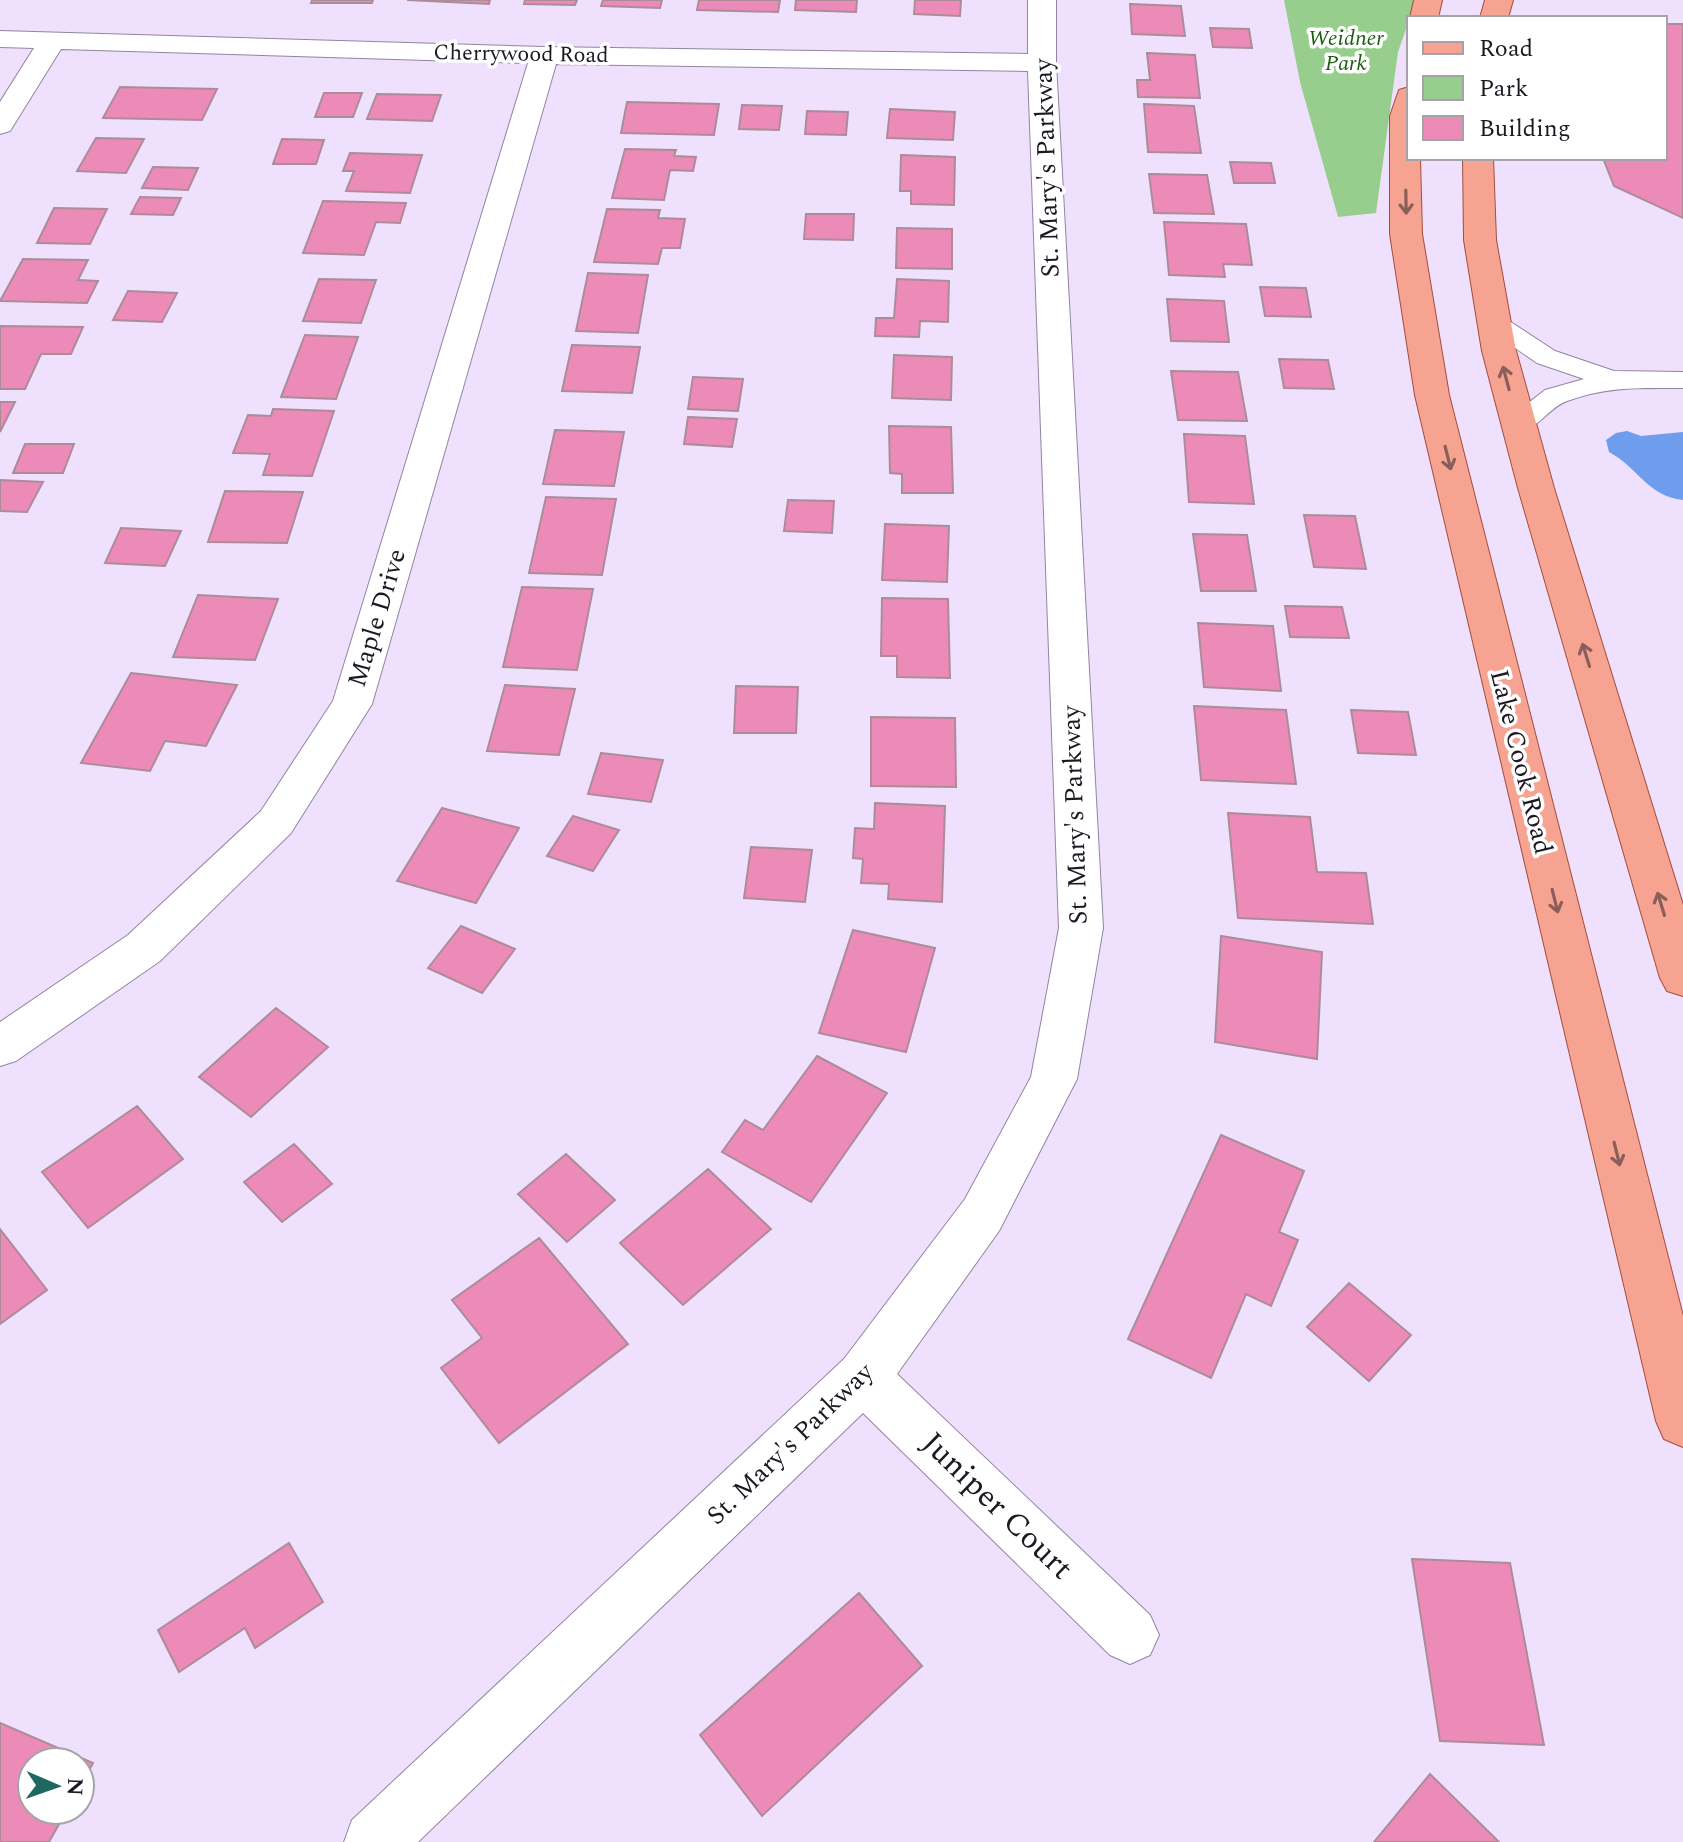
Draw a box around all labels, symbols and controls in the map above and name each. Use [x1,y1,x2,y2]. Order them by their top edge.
legend [1407,16,1667,160]
park label: Weidner Park [1308,22,1384,80]
text: Road [1479,31,1533,67]
street label: Cherrywood Road [433,36,609,72]
street label: St. Mary's Parkway [1023,56,1071,278]
text: Park [1479,71,1529,107]
text: Building [1479,111,1571,147]
one-way arrow [1398,188,1414,215]
one-way arrow [1498,366,1513,392]
one-way arrow [1441,445,1456,470]
street label: Maple Drive [337,544,417,692]
one-way arrow [1578,642,1593,668]
street label: Lake Cook Road [1479,666,1563,858]
street label: St. Mary's Parkway [1051,703,1099,925]
one-way arrow [1548,888,1563,914]
one-way arrow [1653,891,1668,917]
one-way arrow [1611,1140,1626,1166]
street label: St. Mary's Parkway [697,1352,884,1535]
street label: Juniper Court [910,1420,1084,1592]
north arrow [16,1746,96,1826]
text: N [58,1777,91,1796]

